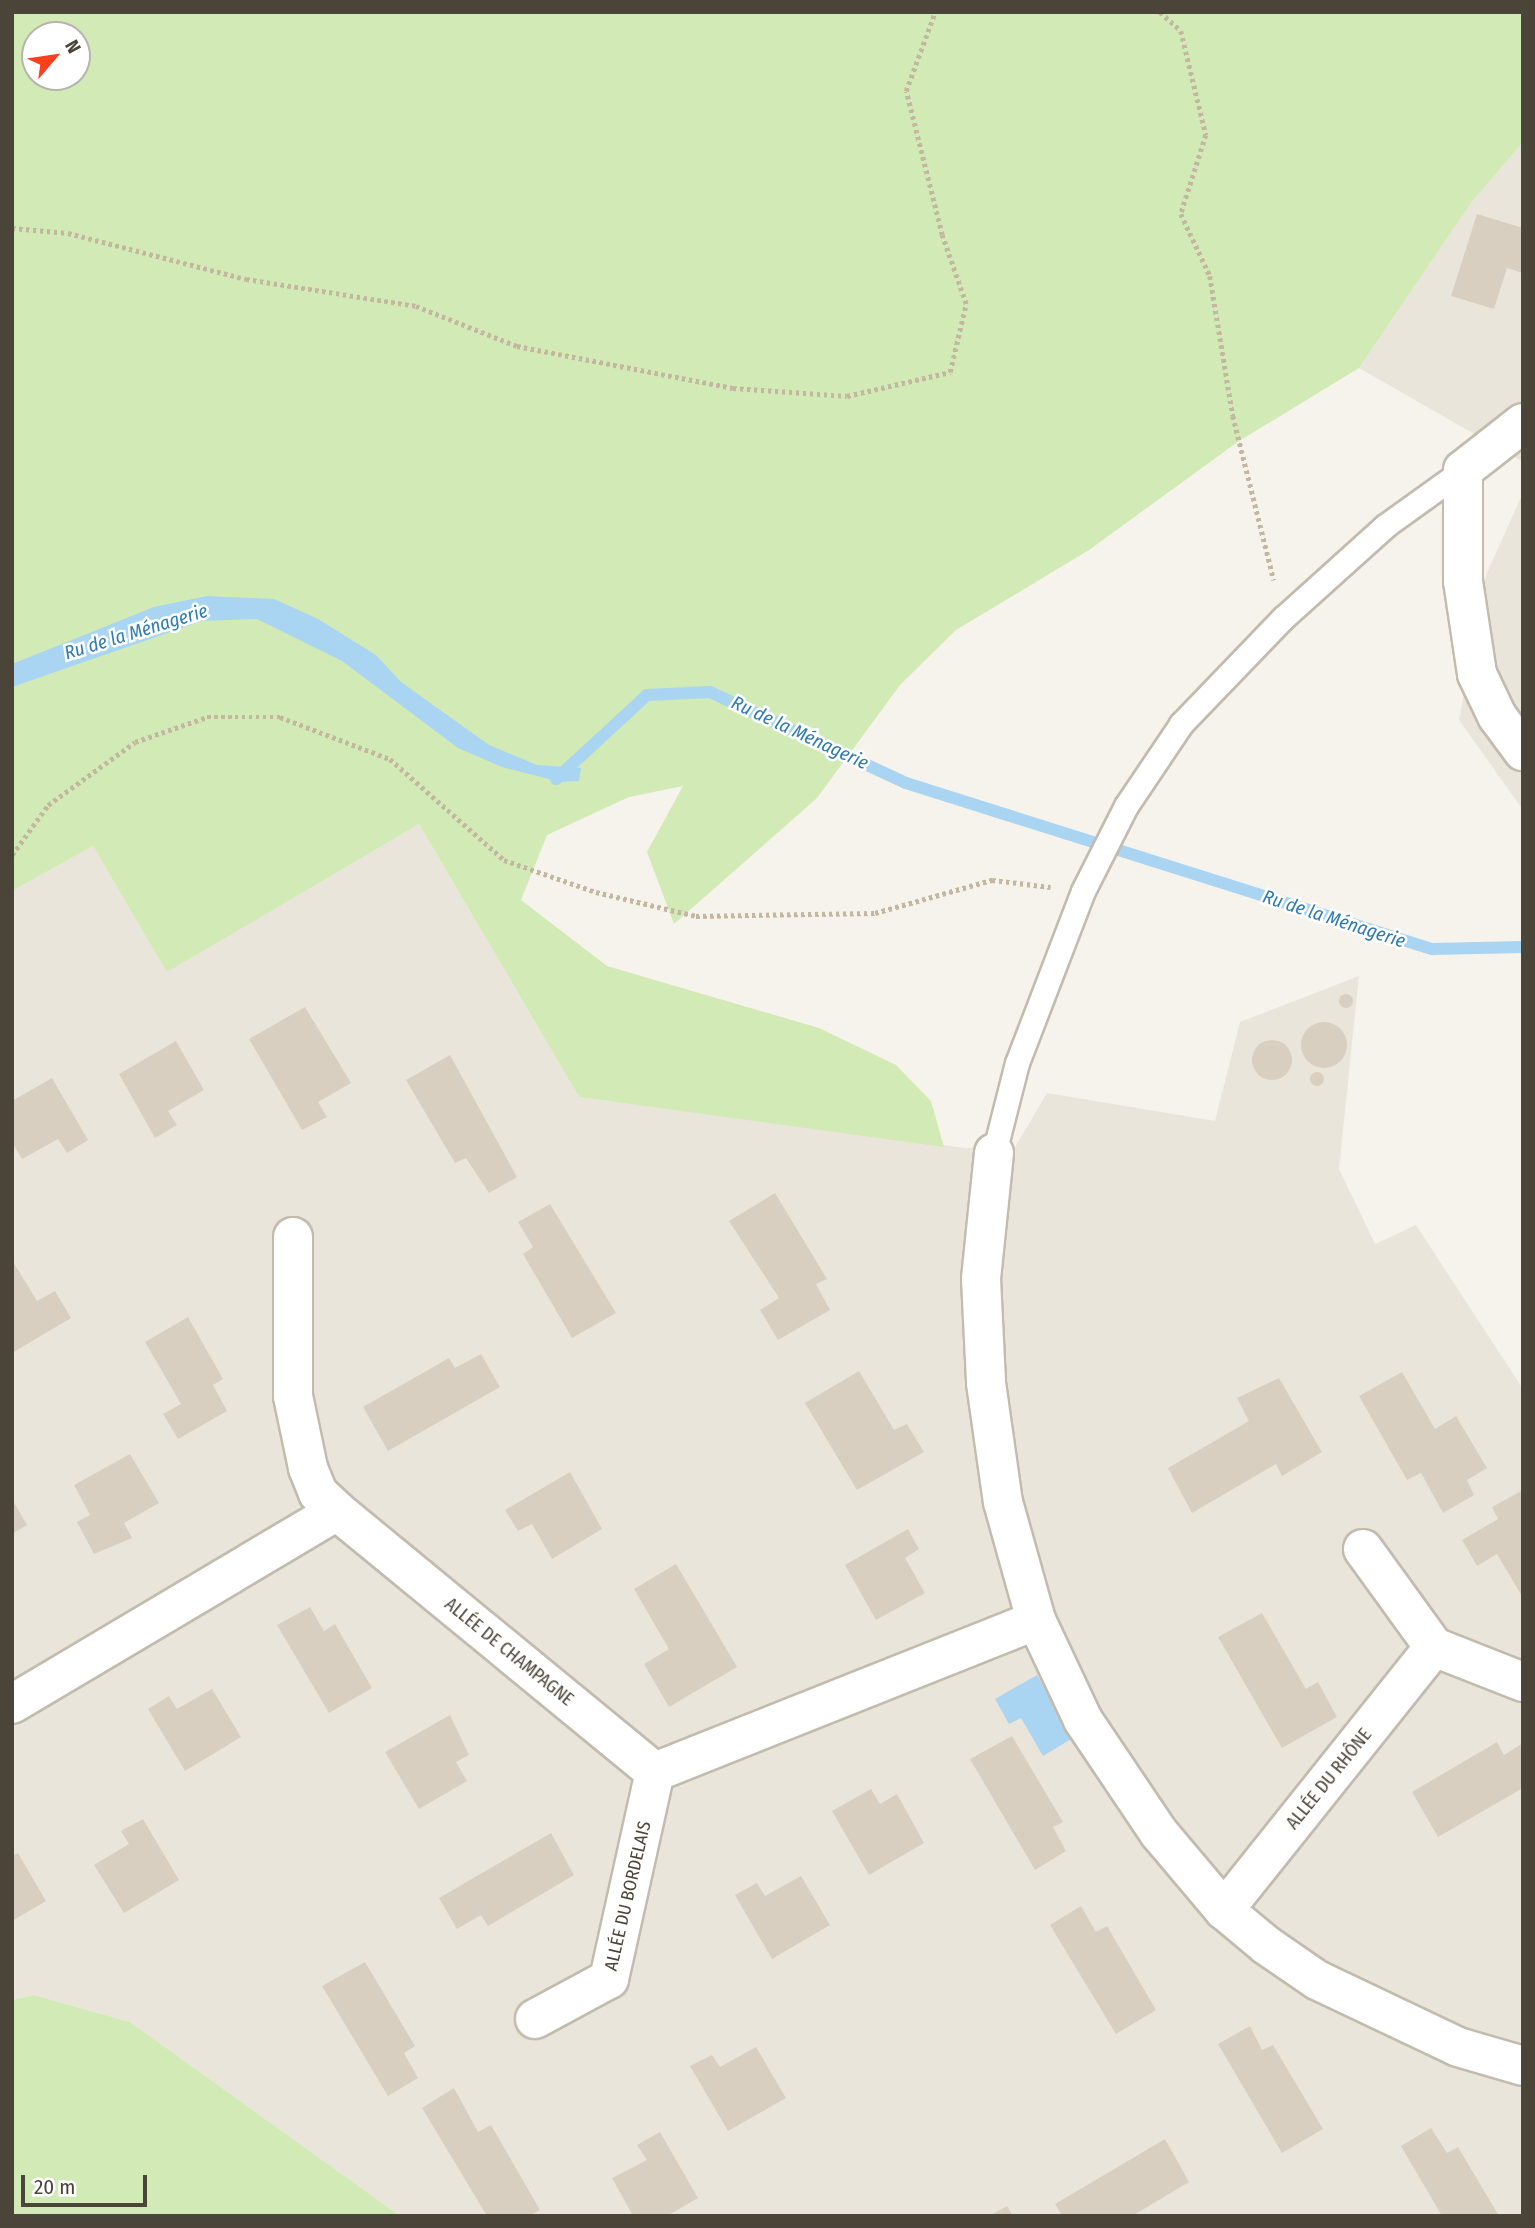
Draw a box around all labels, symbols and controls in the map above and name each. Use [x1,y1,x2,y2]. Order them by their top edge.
north arrow [21,21,91,91]
text: N [60,36,86,57]
water label: Ru de la Ménagerie [62,599,210,665]
water label: Ru de la Ménagerie [728,691,872,775]
water label: Ru de la Ménagerie [1260,885,1408,953]
street label: ALLÉE DE CHAMPAGNE [440,1593,578,1711]
street label: ALLÉE DU RHÔNE [1282,1724,1376,1834]
street label: ALLÉE DU BORDELAIS [600,1819,656,1973]
scale bar [24,2162,150,2206]
text: 20 m [34,2174,75,2200]

